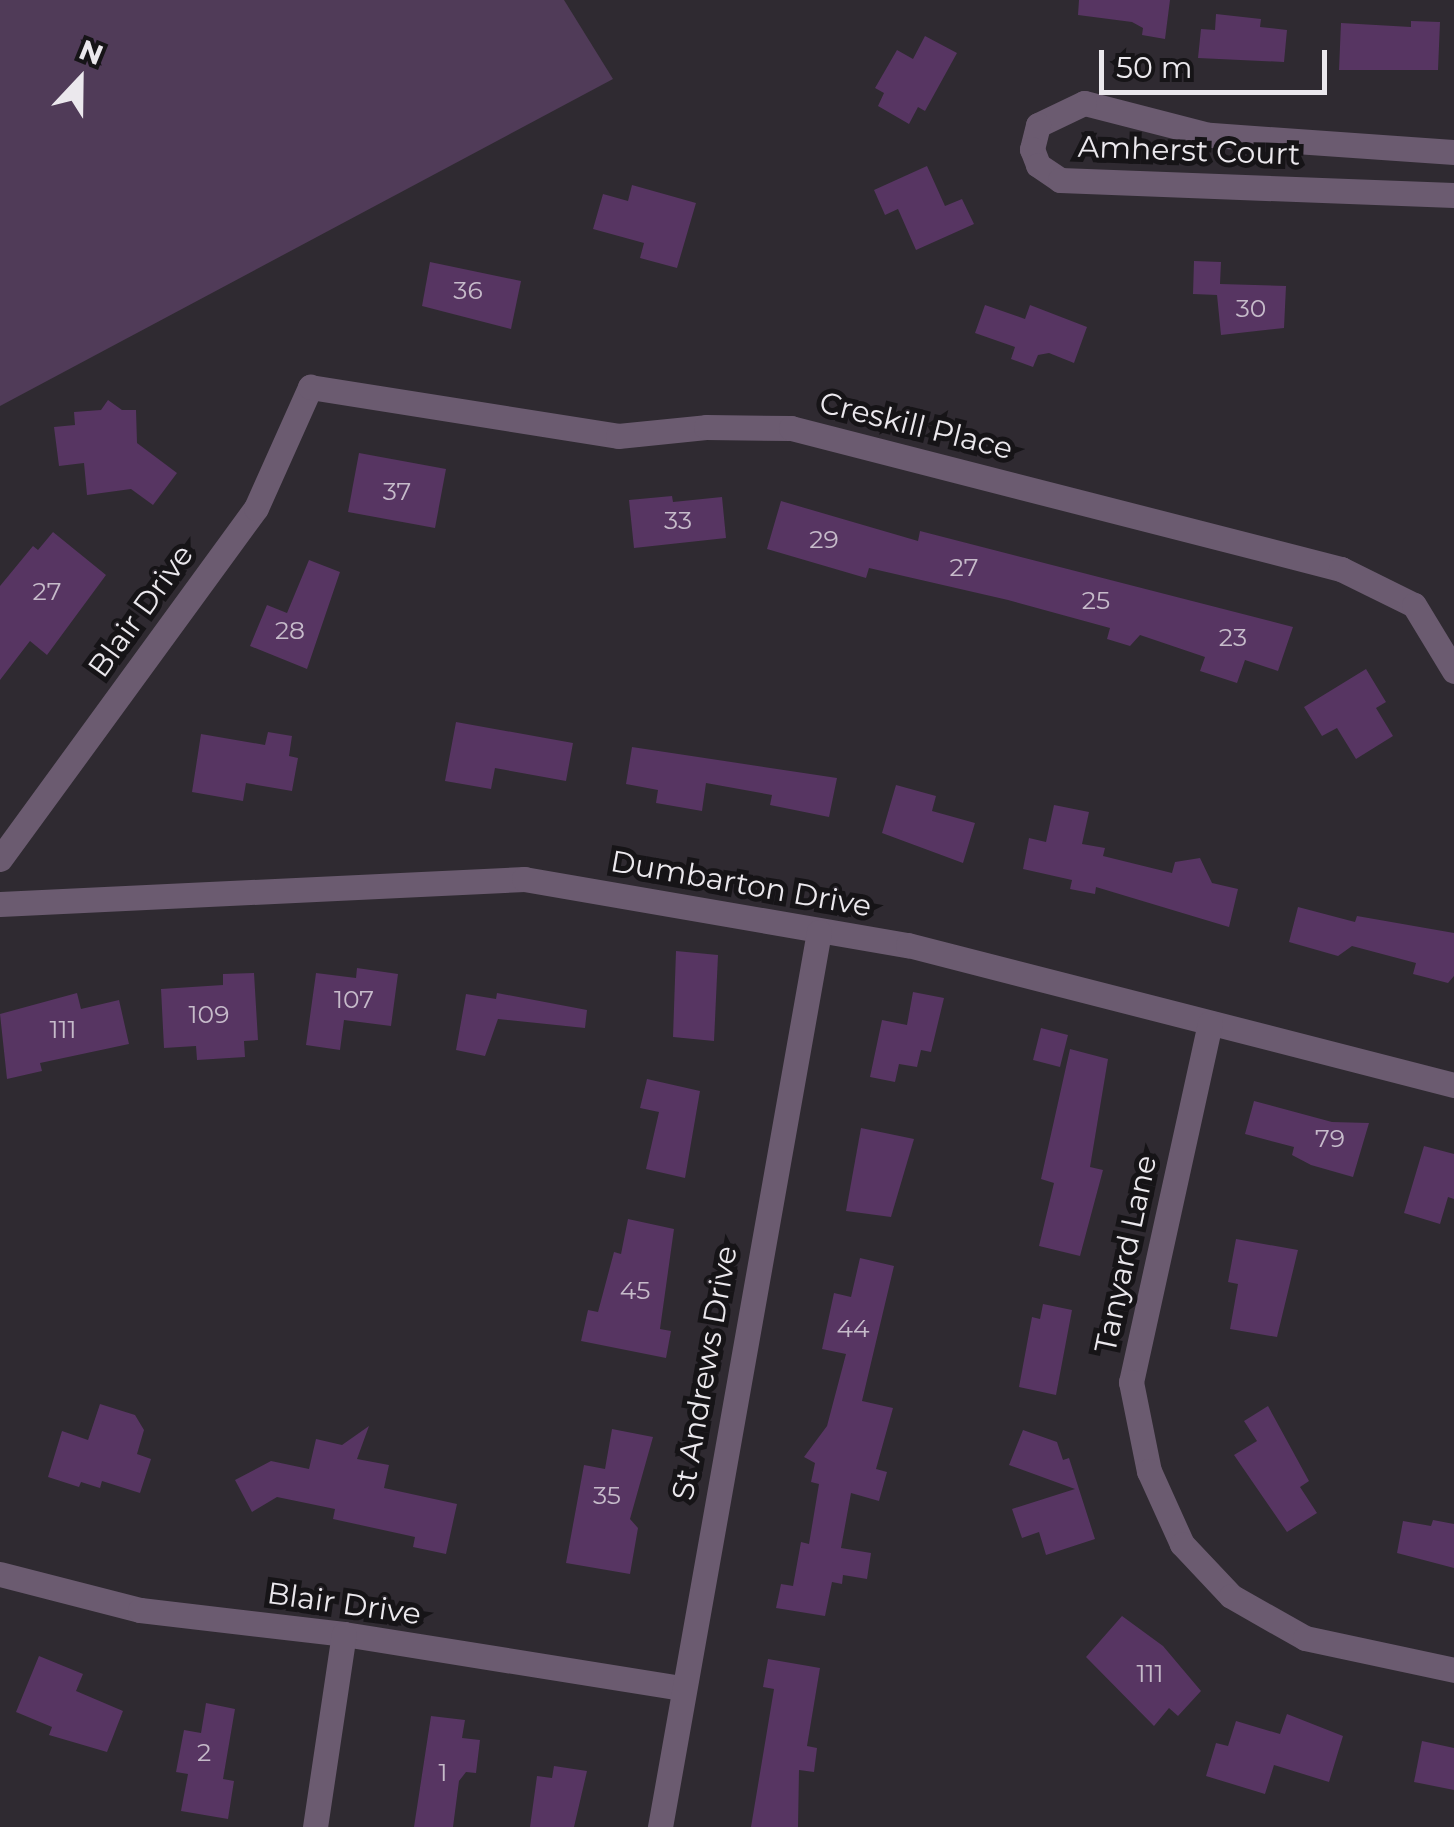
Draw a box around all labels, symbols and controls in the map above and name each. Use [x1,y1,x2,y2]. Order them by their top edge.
north arrow [30,30,130,130]
scale bar [1104,30,1332,92]
text: N [74,32,108,72]
text: 50 m [1116,49,1193,86]
street label: Amherst Court [1077,129,1301,173]
house number: 36 [453,275,483,305]
house number: 30 [1236,293,1266,323]
street label: Creskill Place [816,385,1016,467]
house number: 37 [383,476,411,506]
house number: 33 [664,505,692,535]
house number: 29 [809,524,839,554]
street label: Blair Drive [81,538,201,684]
house number: 27 [950,552,978,582]
house number: 27 [33,576,61,606]
house number: 25 [1082,585,1110,615]
house number: 28 [275,615,305,645]
house number: 23 [1219,622,1247,652]
street label: Dumbarton Drive [608,843,874,925]
house number: 107 [334,984,374,1014]
house number: 109 [189,999,229,1029]
house number: 111 [49,1014,77,1044]
house number: 79 [1315,1123,1345,1153]
street label: Tanyard Lane [1088,1152,1164,1356]
street label: St Andrews Drive [665,1243,745,1503]
house number: 45 [620,1275,650,1305]
house number: 44 [836,1313,870,1343]
house number: 35 [593,1480,621,1510]
street label: Blair Drive [265,1575,423,1633]
house number: 111 [1136,1658,1164,1688]
house number: 2 [197,1737,211,1767]
house number: 1 [438,1757,448,1787]

